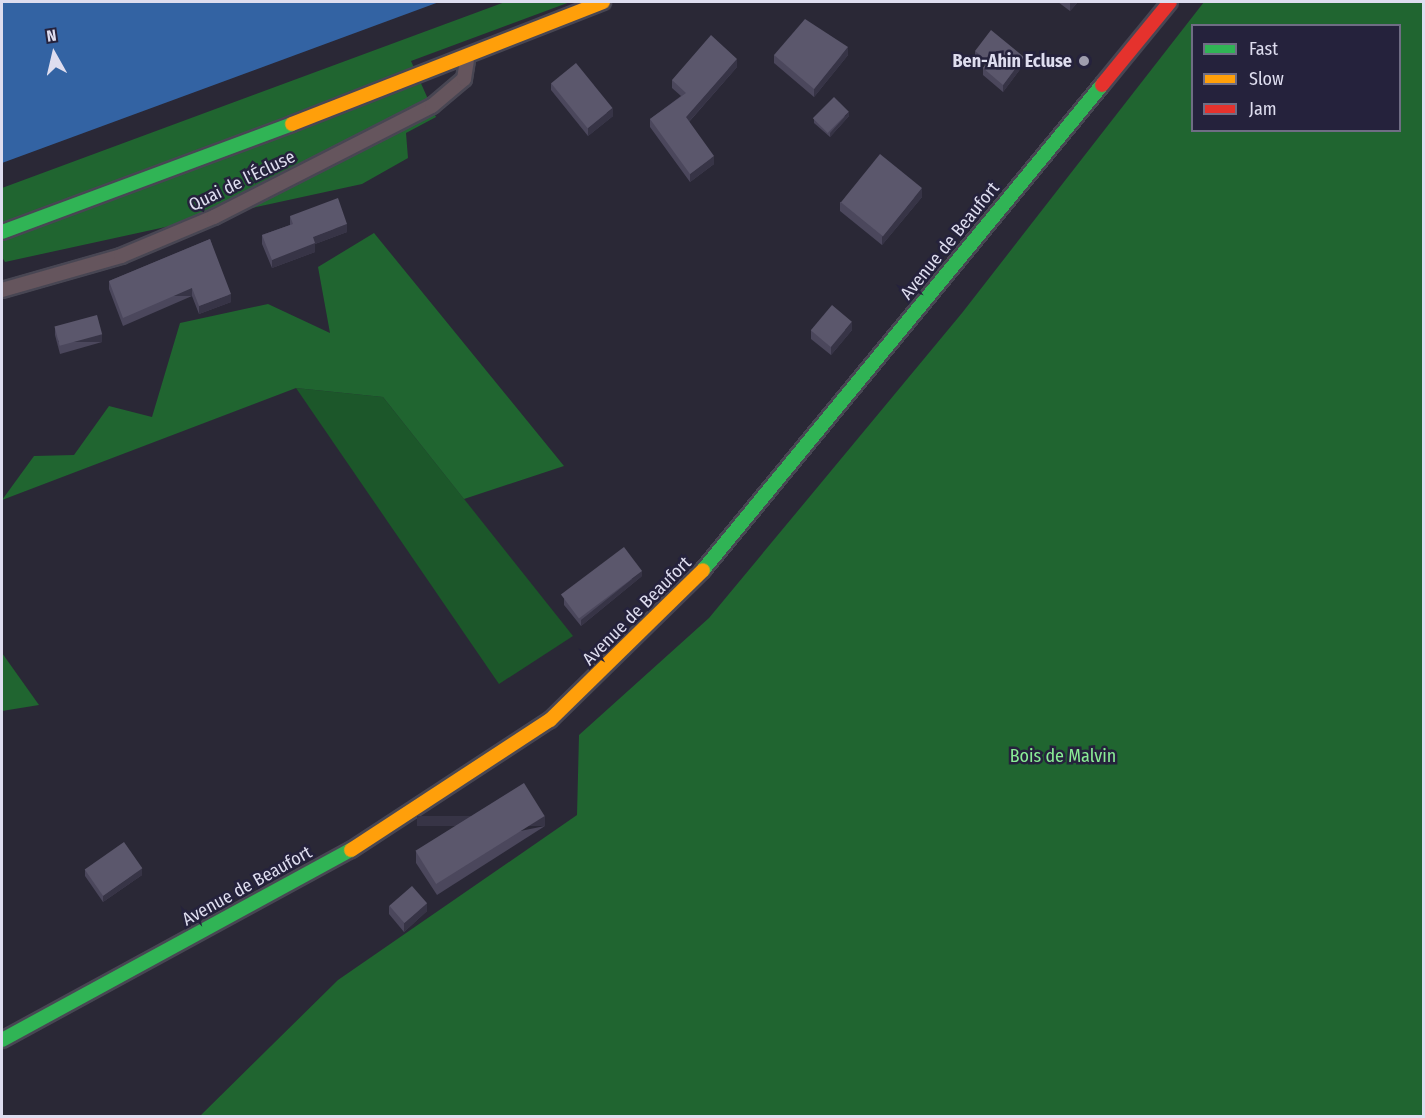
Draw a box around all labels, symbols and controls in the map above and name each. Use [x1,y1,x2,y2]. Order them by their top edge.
north arrow [24,24,84,84]
legend [1191,24,1401,132]
text: N [45,26,57,46]
text: Fast [1249,38,1278,60]
place label: Ben-Ahin Ecluse [952,50,1072,72]
marker: Ben-Ahin Ecluse [1077,54,1091,68]
text: Slow [1249,68,1284,90]
text: Jam [1249,98,1277,120]
street label: Quai de l'Écluse [185,146,299,216]
street label: Avenue de Beaufort [896,178,1004,304]
street label: Avenue de Beaufort [578,552,696,670]
park label: Bois de Malvin [1010,745,1116,767]
street label: Avenue de Beaufort [178,841,316,931]

